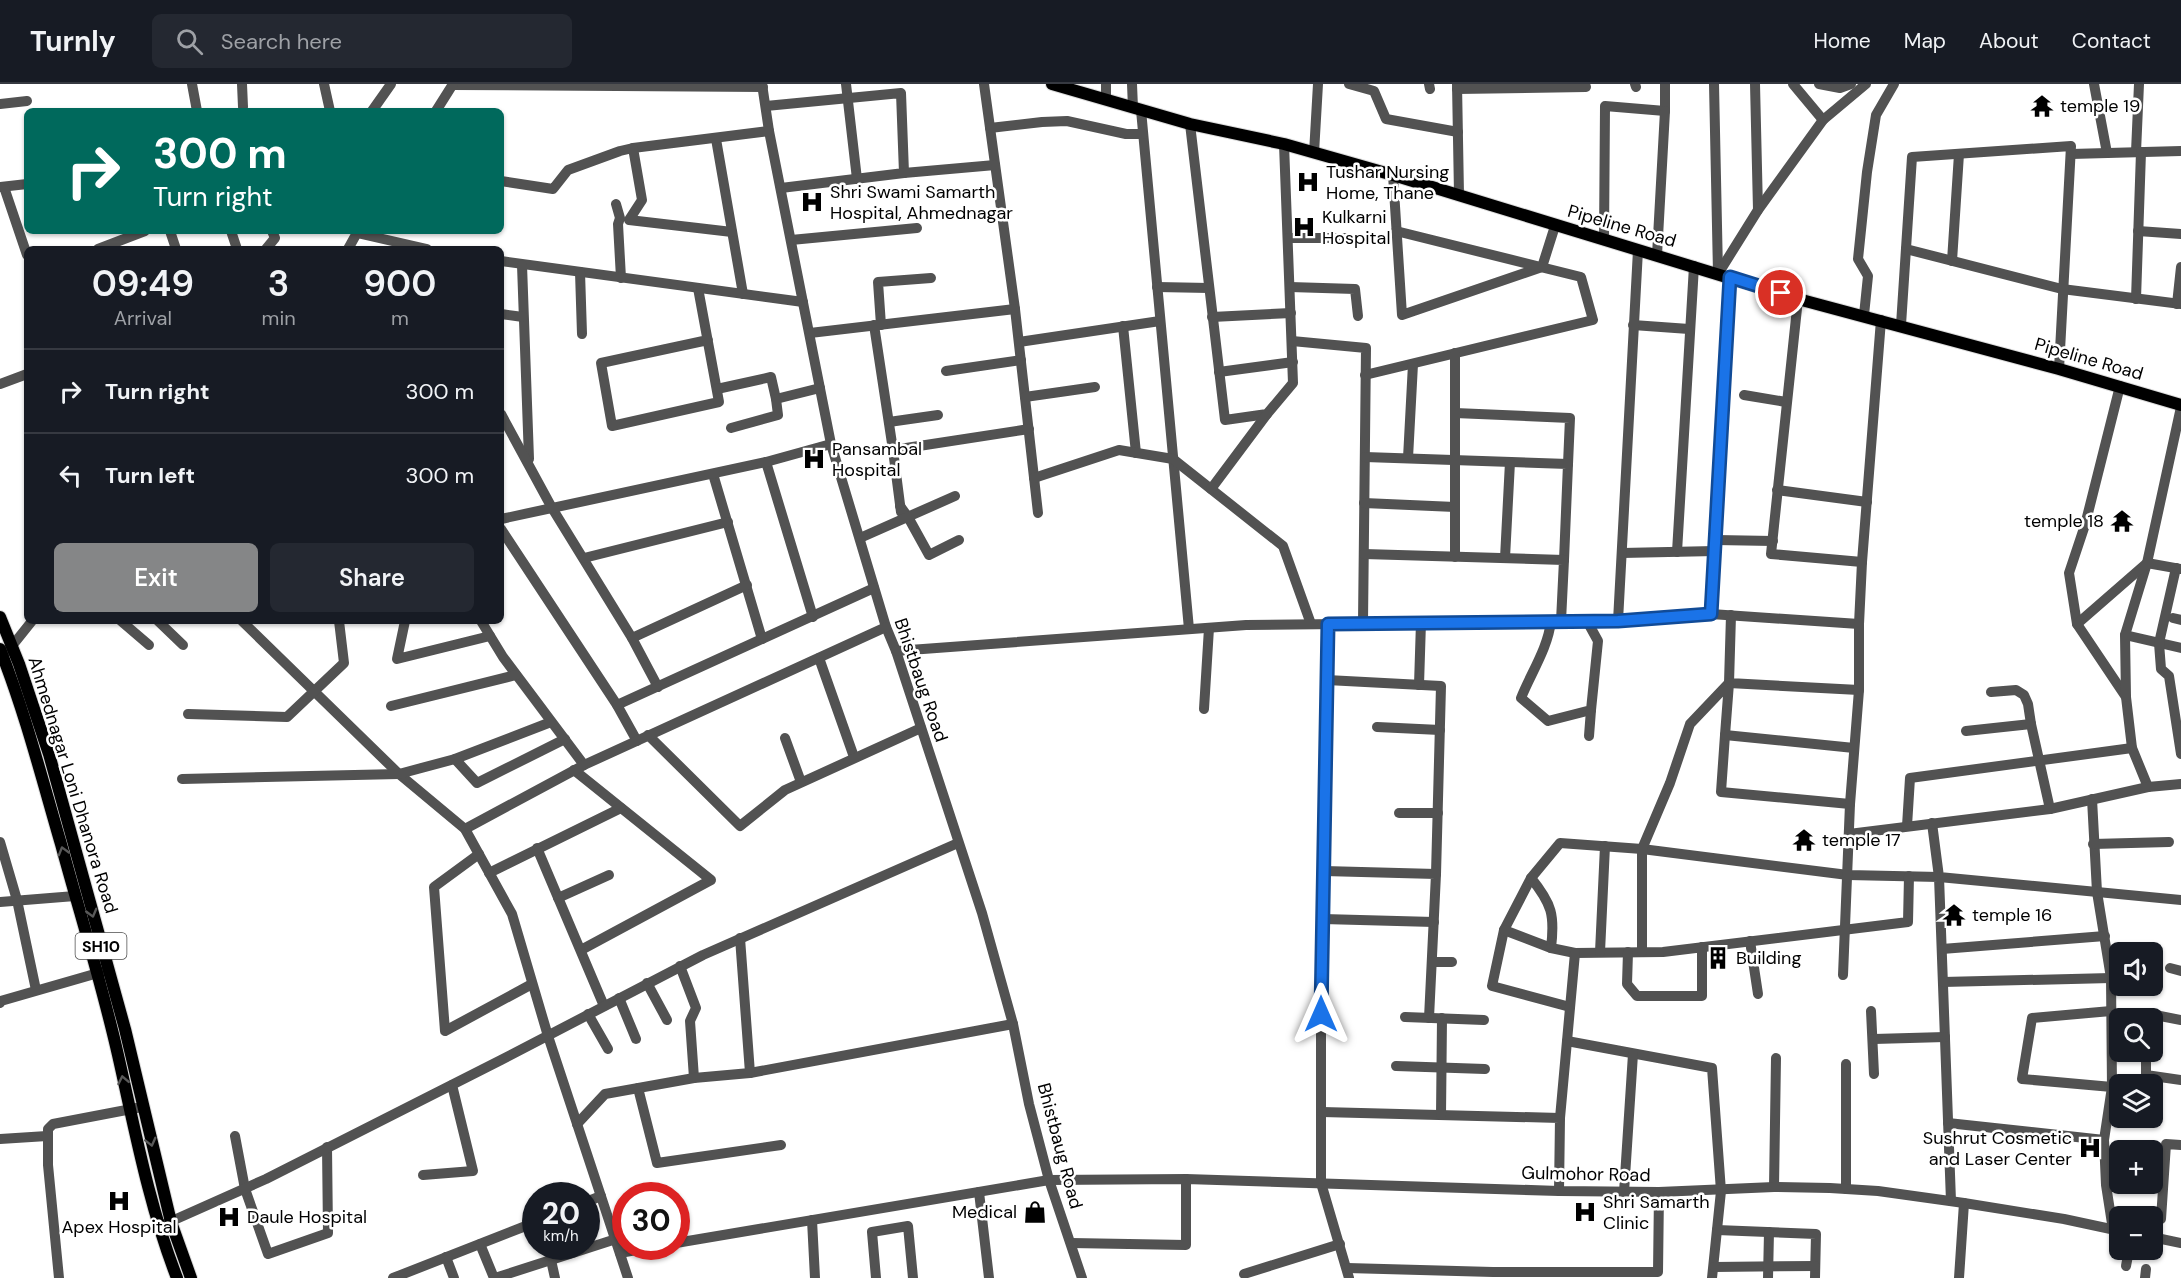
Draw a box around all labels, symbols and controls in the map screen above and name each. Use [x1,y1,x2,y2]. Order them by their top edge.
search box [152,14,572,68]
text: Turnly [30,23,116,60]
icon: search [173,25,206,58]
text: Search here [221,27,342,56]
text: Home [1813,27,1871,55]
text: Map [1904,27,1946,55]
text: About [1979,27,2039,55]
text: Contact [2072,27,2151,55]
temple icon: temple 19 [2029,93,2055,119]
place label: temple 19 [2060,94,2140,118]
text: 300 m [153,126,287,181]
icon: right [54,132,132,210]
place label: Tushar Nursing Home, Thane [1326,160,1449,205]
hospital icon: Tushar Nursing Home, Thane [1295,169,1321,195]
text: Turn right [153,179,273,214]
place label: Shri Swami Samarth Hospital, Ahmednagar [830,180,1013,225]
hospital icon: Shri Swami Samarth Hospital, Ahmednagar [799,189,825,215]
street label: Pipeline Road [1565,199,1679,253]
place label: Kulkarni Hospital [1322,205,1390,250]
hospital icon: Kulkarni Hospital [1291,214,1317,240]
text: 09:49 [92,260,194,307]
text: 3 [268,260,289,307]
text: 900 [363,260,436,307]
pin [1755,267,1806,318]
icon: arrive [1764,276,1797,309]
text: Arrival [114,305,172,331]
text: min [262,305,296,331]
text: m [391,305,409,331]
street label: Pipeline Road [2032,332,2146,386]
icon: right [54,375,87,408]
text: Turn right [105,377,210,406]
text: 300 m [405,377,474,406]
place label: Pansambal Hospital [832,437,922,482]
hospital icon: Pansambal Hospital [801,446,827,472]
icon: left [54,459,87,492]
text: Turn left [105,461,195,490]
text: 300 m [405,461,474,490]
temple icon: temple 18 [2109,508,2135,534]
place label: temple 18 [2024,509,2104,533]
button: Exit [54,543,258,612]
button: Share [270,543,474,612]
street label: Bhistbaug Road [889,615,953,745]
street label: Ahmednagar Loni Dhanora Road [22,654,124,916]
temple icon: temple 17 [1791,827,1817,853]
place label: temple 17 [1822,828,1901,852]
one-way arrow [57,846,70,856]
temple icon: temple 16 [1941,902,1967,928]
place label: temple 16 [1972,903,2052,927]
one-way arrow [85,908,98,918]
road number: SH10 [76,933,126,959]
map controls [2109,942,2163,1260]
button: sound [2109,942,2163,996]
building icon: Building [1705,945,1731,971]
place label: Building [1736,946,1801,970]
position arrow [1289,982,1353,1046]
button: search [2109,1008,2163,1062]
button: layers [2109,1074,2163,1128]
one-way arrow [117,1075,130,1085]
street label: Bhistbaug Road [1032,1080,1088,1212]
place label: Sushrut Cosmetic and Laser Center [1923,1126,2072,1171]
hospital icon: Sushrut Cosmetic and Laser Center [2077,1135,2103,1161]
one-way arrow [144,1137,157,1147]
button: + [2109,1140,2163,1194]
street label: Gulmohor Road [1521,1161,1651,1187]
speed limit sign: 30 [612,1182,690,1260]
hospital icon: Apex Hospital [106,1188,132,1214]
place label: Shri Samarth Clinic [1603,1190,1710,1235]
text: 20 [542,1194,580,1233]
shop icon: Medical [1022,1199,1048,1225]
hospital icon: Shri Samarth Clinic [1572,1199,1598,1225]
place label: Medical [952,1200,1017,1224]
hospital icon: Daule Hospital [216,1204,242,1230]
place label: Daule Hospital [247,1205,367,1229]
button: − [2109,1206,2163,1260]
place label: Apex Hospital [61,1215,177,1239]
text: km/h [543,1226,579,1246]

